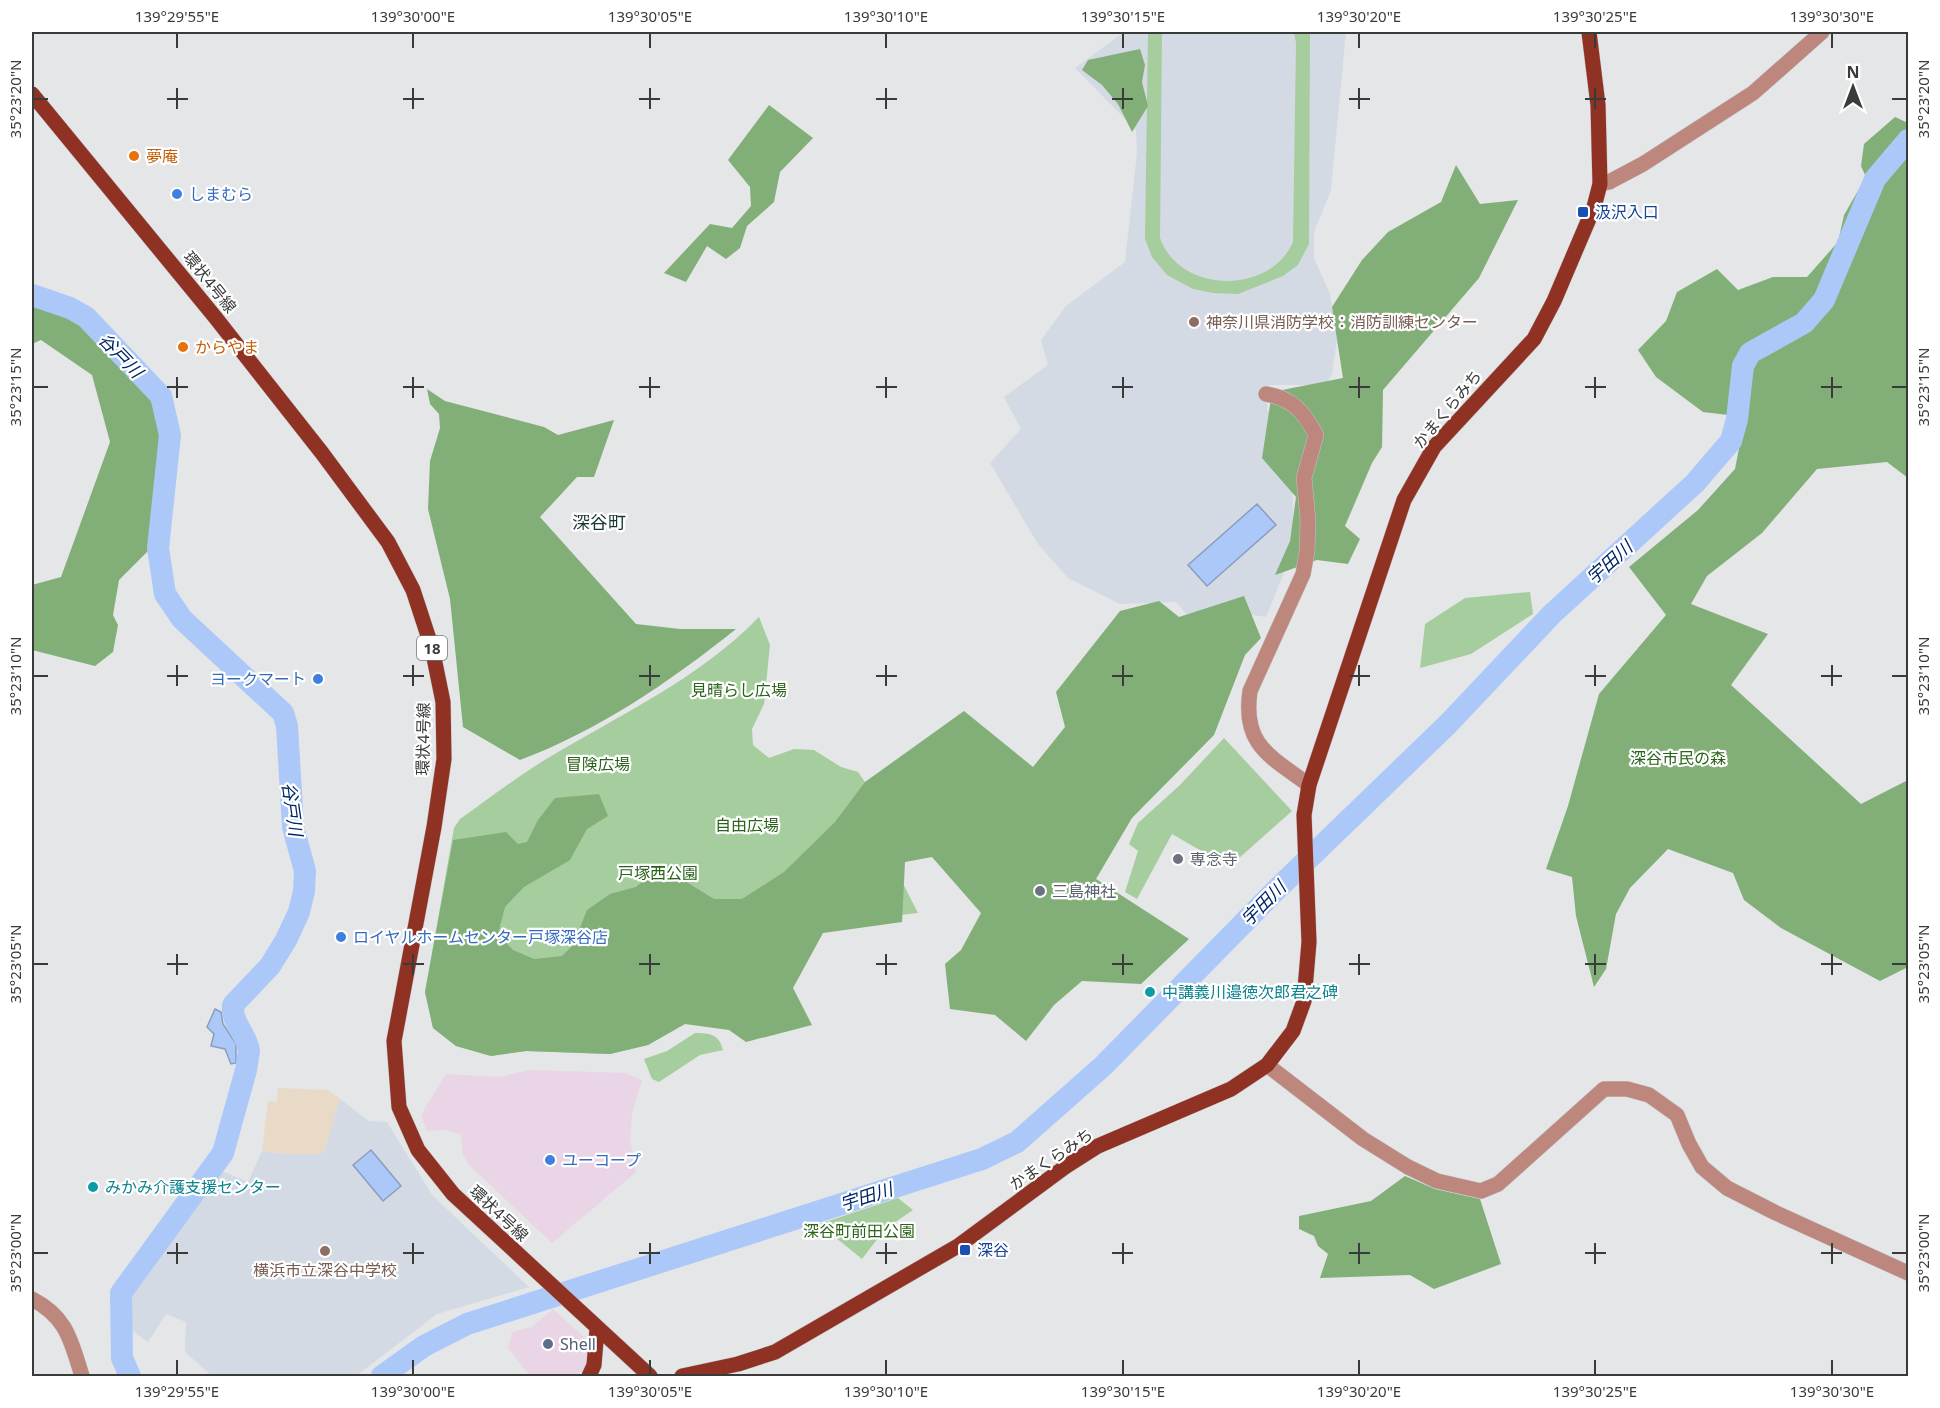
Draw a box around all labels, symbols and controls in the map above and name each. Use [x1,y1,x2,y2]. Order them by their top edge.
text: 139°29'55"E [135,6,219,26]
text: 139°30'00"E [371,6,455,26]
text: 139°30'05"E [608,6,692,26]
text: 139°30'10"E [844,6,928,26]
text: 139°30'15"E [1081,6,1165,26]
text: 139°30'20"E [1317,6,1401,26]
text: 139°30'25"E [1553,6,1637,26]
text: 139°30'30"E [1790,6,1874,26]
north arrow [1823,57,1883,117]
text: 35°23'20"N [5,60,25,138]
text: 35°23'20"N [1913,60,1933,138]
text: N [1846,61,1860,83]
place label: 夢庵 [146,145,178,167]
marker: 夢庵 [127,149,141,163]
place label: しまむら [189,183,253,205]
marker: しまむら [170,187,184,201]
place label: 汲沢入口 [1595,201,1659,223]
marker: 汲沢入口 [1576,205,1590,219]
street label: 環状4号線 [178,247,242,317]
place label: 神奈川県消防学校：消防訓練センター [1206,311,1478,333]
marker: 神奈川県消防学校：消防訓練センター [1187,315,1201,329]
water label: 谷戸川 [94,327,150,384]
place label: からやま [195,336,259,358]
marker: からやま [176,340,190,354]
text: 35°23'15"N [5,348,25,426]
text: 35°23'15"N [1913,348,1933,426]
street label: かまくらみち [1408,365,1486,453]
district label: 深谷町 [572,510,626,534]
water label: 宇田川 [1581,534,1639,589]
road number: 18 [417,636,447,660]
text: 35°23'10"N [5,637,25,715]
text: 35°23'10"N [1913,637,1933,715]
place label: ヨークマート [210,668,306,690]
marker: ヨークマート [311,672,325,686]
park label: 見晴らし広場 [691,679,787,701]
street label: 環状4号線 [411,702,435,776]
park label: 深谷市民の森 [1630,747,1726,769]
park label: 冒険広場 [566,753,630,775]
water label: 谷戸川 [277,781,309,839]
park label: 自由広場 [715,814,779,836]
place label: 専念寺 [1190,848,1238,870]
marker: 専念寺 [1171,852,1185,866]
park label: 戸塚西公園 [618,862,698,884]
water label: 宇田川 [1235,874,1292,931]
place label: 三島神社 [1052,880,1116,902]
marker: 三島神社 [1033,884,1047,898]
text: 35°23'05"N [5,925,25,1003]
text: 35°23'05"N [1913,925,1933,1003]
place label: ロイヤルホームセンター戸塚深谷店 [353,926,608,948]
marker: ロイヤルホームセンター戸塚深谷店 [334,930,348,944]
place label: 中講義川邉徳次郎君之碑 [1162,981,1338,1003]
marker: 中講義川邉徳次郎君之碑 [1143,985,1157,999]
street label: かまくらみち [1005,1123,1097,1195]
place label: ユーコープ [562,1149,641,1171]
marker: ユーコープ [543,1153,557,1167]
place label: みかみ介護支援センター [105,1176,281,1198]
water label: 宇田川 [837,1176,897,1216]
marker: みかみ介護支援センター [86,1180,100,1194]
street label: 環状4号線 [465,1180,533,1246]
text: 35°23'00"N [5,1214,25,1292]
text: 35°23'00"N [1913,1214,1933,1292]
park label: 深谷町前田公園 [803,1220,915,1242]
place label: 深谷 [977,1239,1009,1261]
marker: 深谷 [958,1243,972,1257]
marker: 横浜市立深谷中学校 [318,1244,332,1258]
place label: 横浜市立深谷中学校 [253,1259,397,1281]
place label: Shell [560,1333,596,1355]
marker: Shell [541,1337,555,1351]
text: 139°29'55"E [135,1381,219,1401]
text: 139°30'00"E [371,1381,455,1401]
text: 139°30'05"E [608,1381,692,1401]
text: 139°30'10"E [844,1381,928,1401]
text: 139°30'15"E [1081,1381,1165,1401]
text: 139°30'20"E [1317,1381,1401,1401]
text: 139°30'25"E [1553,1381,1637,1401]
text: 139°30'30"E [1790,1381,1874,1401]

